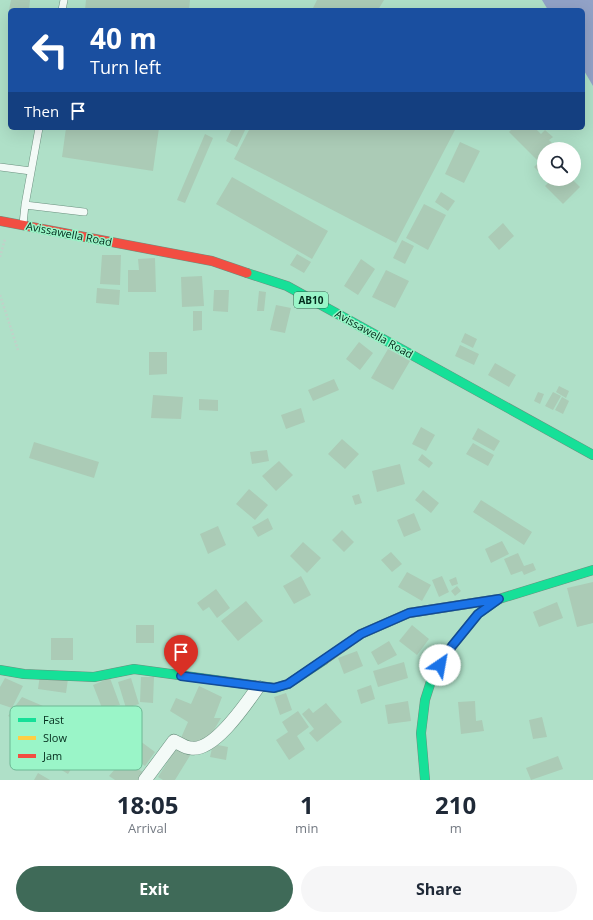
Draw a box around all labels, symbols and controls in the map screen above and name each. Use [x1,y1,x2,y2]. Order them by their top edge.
text: 40 m [90,19,157,57]
icon: left [24,24,76,76]
text: Turn left [90,55,161,79]
icon: arrive [67,100,89,122]
text: Then [24,101,59,121]
map controls [537,142,581,186]
button: search [537,142,581,186]
street label: Avissawella Road [25,218,113,249]
road number: AB10 [294,292,328,308]
street label: Avissawella Road [332,306,416,361]
pin [164,635,198,676]
icon: arrive [170,641,192,663]
position arrow [419,644,461,686]
legend [10,706,142,770]
text: Fast [43,712,64,727]
text: Slow [43,730,67,745]
text: Jam [42,748,62,763]
text: 18:05 [117,788,178,821]
text: 1 [300,788,314,821]
text: 210 [435,788,476,821]
text: Arrival [128,819,167,837]
text: min [295,819,318,837]
text: m [450,819,462,837]
button: Exit [16,866,293,912]
button: Share [301,866,577,912]

